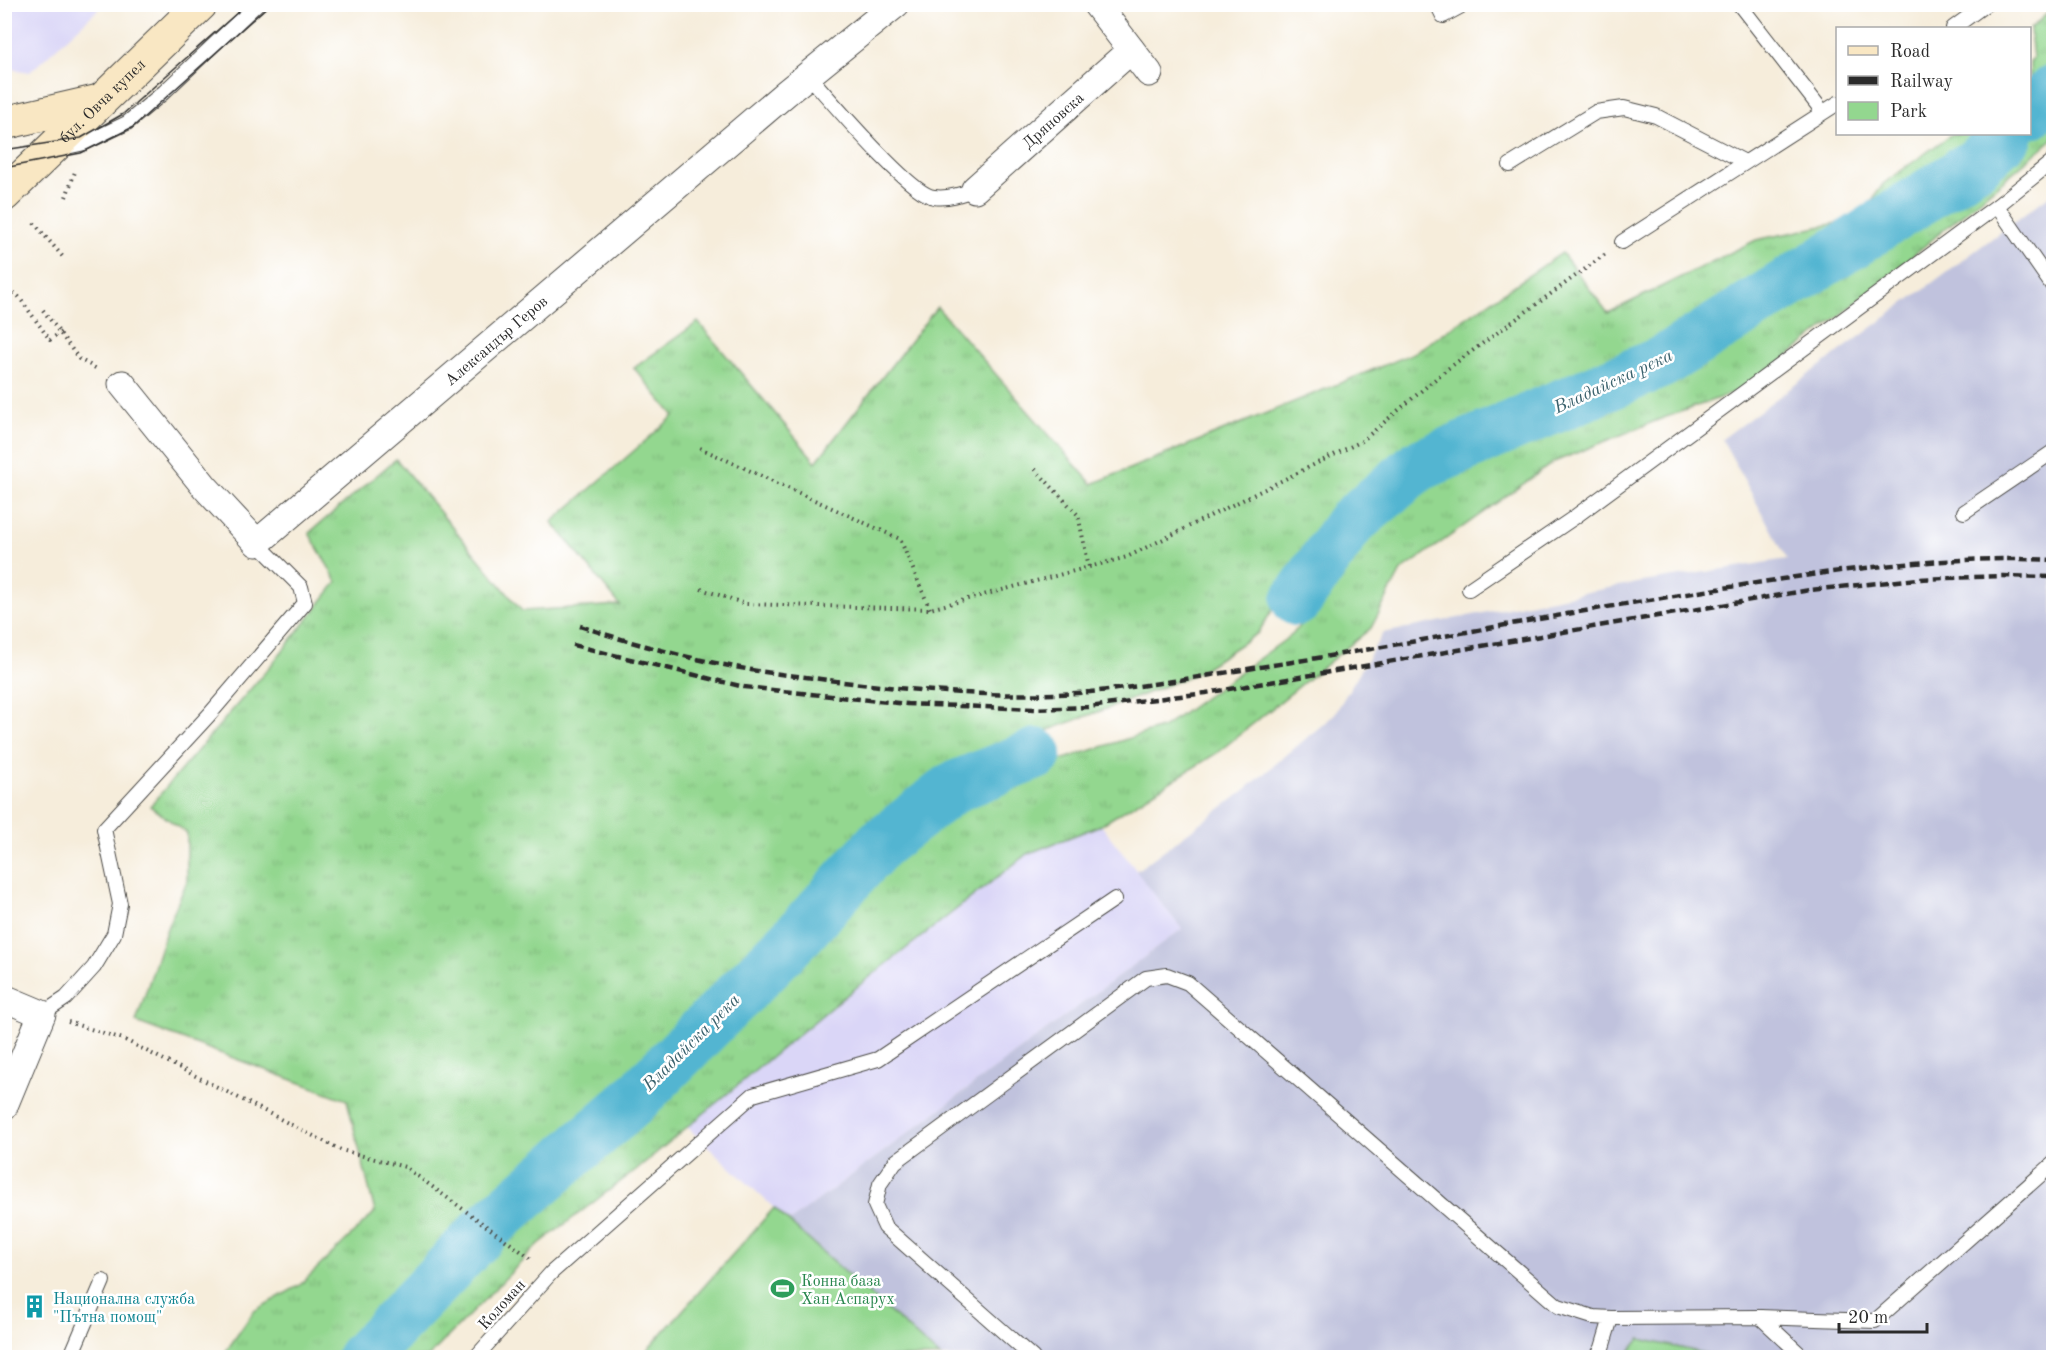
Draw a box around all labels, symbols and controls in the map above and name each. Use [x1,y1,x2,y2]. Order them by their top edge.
legend [1836,27,2031,135]
text: Road [1890,43,1930,61]
street label: бул. Овча купел [57,57,149,147]
text: Railway [1890,73,1953,91]
street label: Дряновска [1020,90,1088,152]
text: Park [1890,103,1927,121]
street label: Александър Геров [443,294,551,389]
water label: Владайска река [1550,346,1676,418]
water label: Владайска река [639,990,744,1095]
place label: Конна база Хан Аспарух [801,1274,895,1308]
sports icon: Конна база Хан Аспарух [770,1276,796,1302]
street label: Коломан [476,1277,529,1334]
place label: Национална служба "Пътна помощ" [53,1292,195,1326]
building icon: Национална служба "Пътна помощ" [22,1294,48,1320]
scale bar [1839,1296,1928,1334]
text: 20 m [1848,1309,1888,1327]

